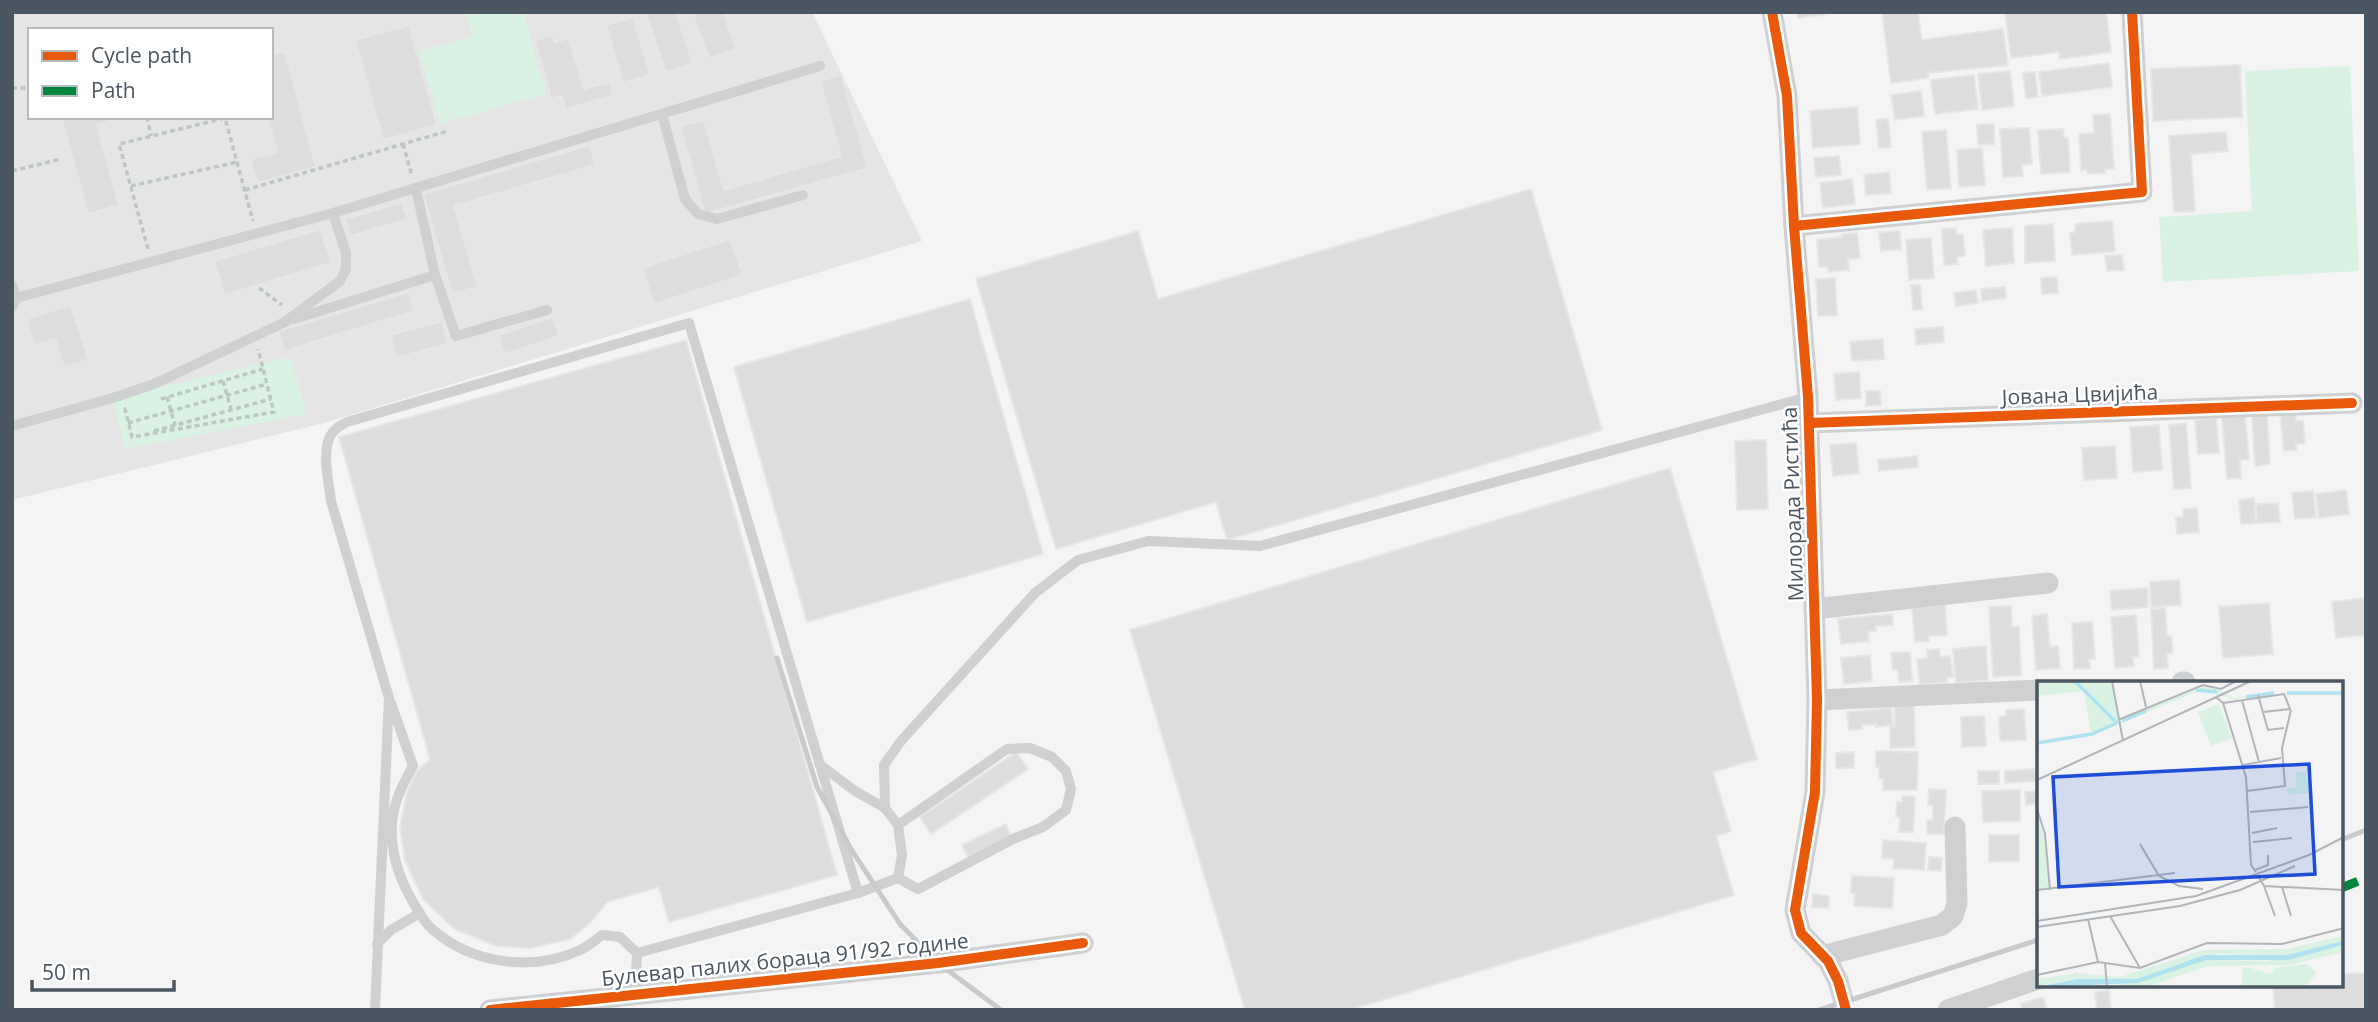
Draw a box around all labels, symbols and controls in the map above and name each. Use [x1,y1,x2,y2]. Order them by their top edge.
legend [28,28,273,119]
text: Cycle path [91,41,192,69]
text: Path [91,76,136,104]
street label: Јована Цвијића [1999,377,2159,411]
street label: Милорада Ристића [1775,406,1809,602]
inset map [2037,681,2343,987]
street label: Булевар палих бораца 91/92 године [600,926,970,992]
scale bar [32,948,173,992]
text: 50 m [42,958,91,986]

